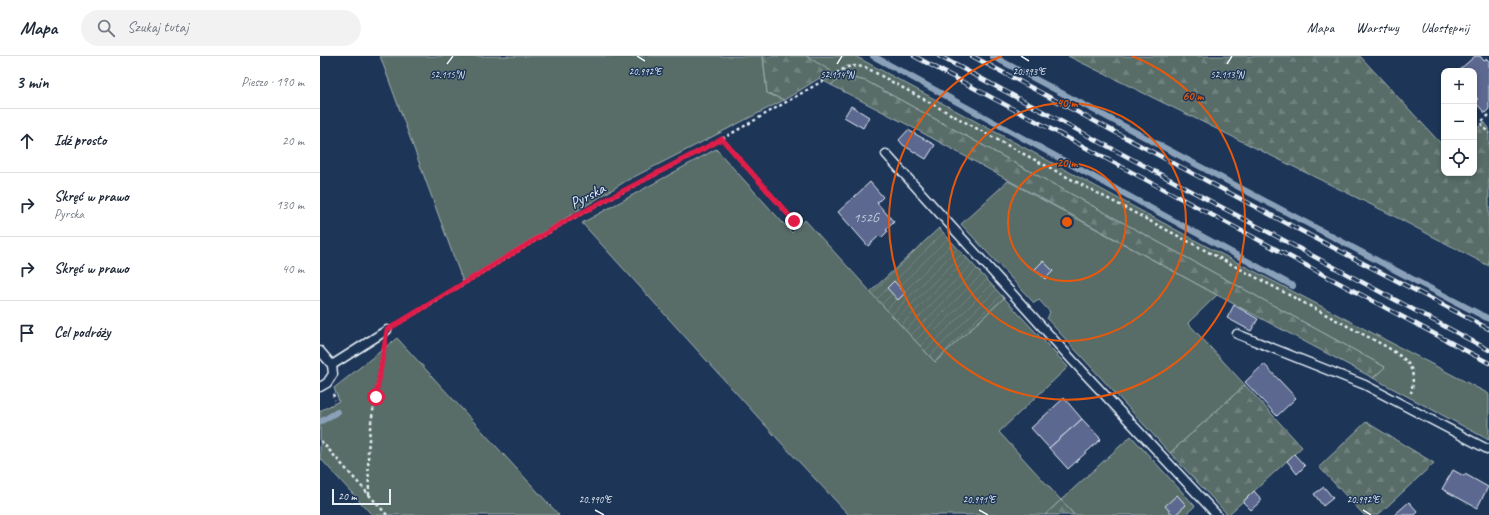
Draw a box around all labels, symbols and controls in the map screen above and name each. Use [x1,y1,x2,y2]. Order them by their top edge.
search box [81,10,361,46]
text: Mapa [20,16,57,40]
icon: search [95,17,117,39]
text: Szukaj tutaj [127,18,188,37]
text: Mapa [1307,19,1334,36]
text: Warstwy [1356,19,1399,36]
text: Udostępnij [1421,19,1469,36]
text: 20.992°E [629,65,663,78]
text: 20.993°E [1013,65,1047,78]
text: 52.115°N [430,68,466,81]
text: 52.114°N [820,68,856,81]
text: 52.113°N [1210,68,1246,81]
map controls [1441,68,1477,176]
button: + [1441,68,1477,104]
text: 3 min [16,72,49,93]
text: Pieszo · 190 m [241,74,304,90]
text: 60 m [1183,88,1205,104]
text: 40 m [1057,95,1078,111]
button: − [1441,104,1477,140]
icon: ahead [16,130,38,152]
text: Idź prosto [54,131,107,150]
text: 20 m [282,133,304,149]
button: locate [1441,140,1477,176]
text: 20 m [1057,155,1078,171]
street label: Pyrska [566,178,609,213]
text: Skręć w prawo [54,187,129,206]
icon: right [16,194,38,216]
text: 130 m [276,197,304,213]
text: Pyrska [54,206,84,222]
house number: 152G [853,209,881,226]
route end [785,212,803,230]
centre of rings [1060,215,1074,229]
icon: right [16,258,38,280]
text: Skręć w prawo [54,259,129,278]
text: 40 m [282,261,304,277]
icon: arrive [16,322,38,344]
text: Cel podróży [54,323,110,342]
route start [367,388,385,406]
scale bar [332,487,391,506]
text: 20 m [338,489,357,503]
text: 20.990°E [579,493,613,506]
text: 20.991°E [963,493,997,506]
text: 20.992°E [1347,493,1381,506]

